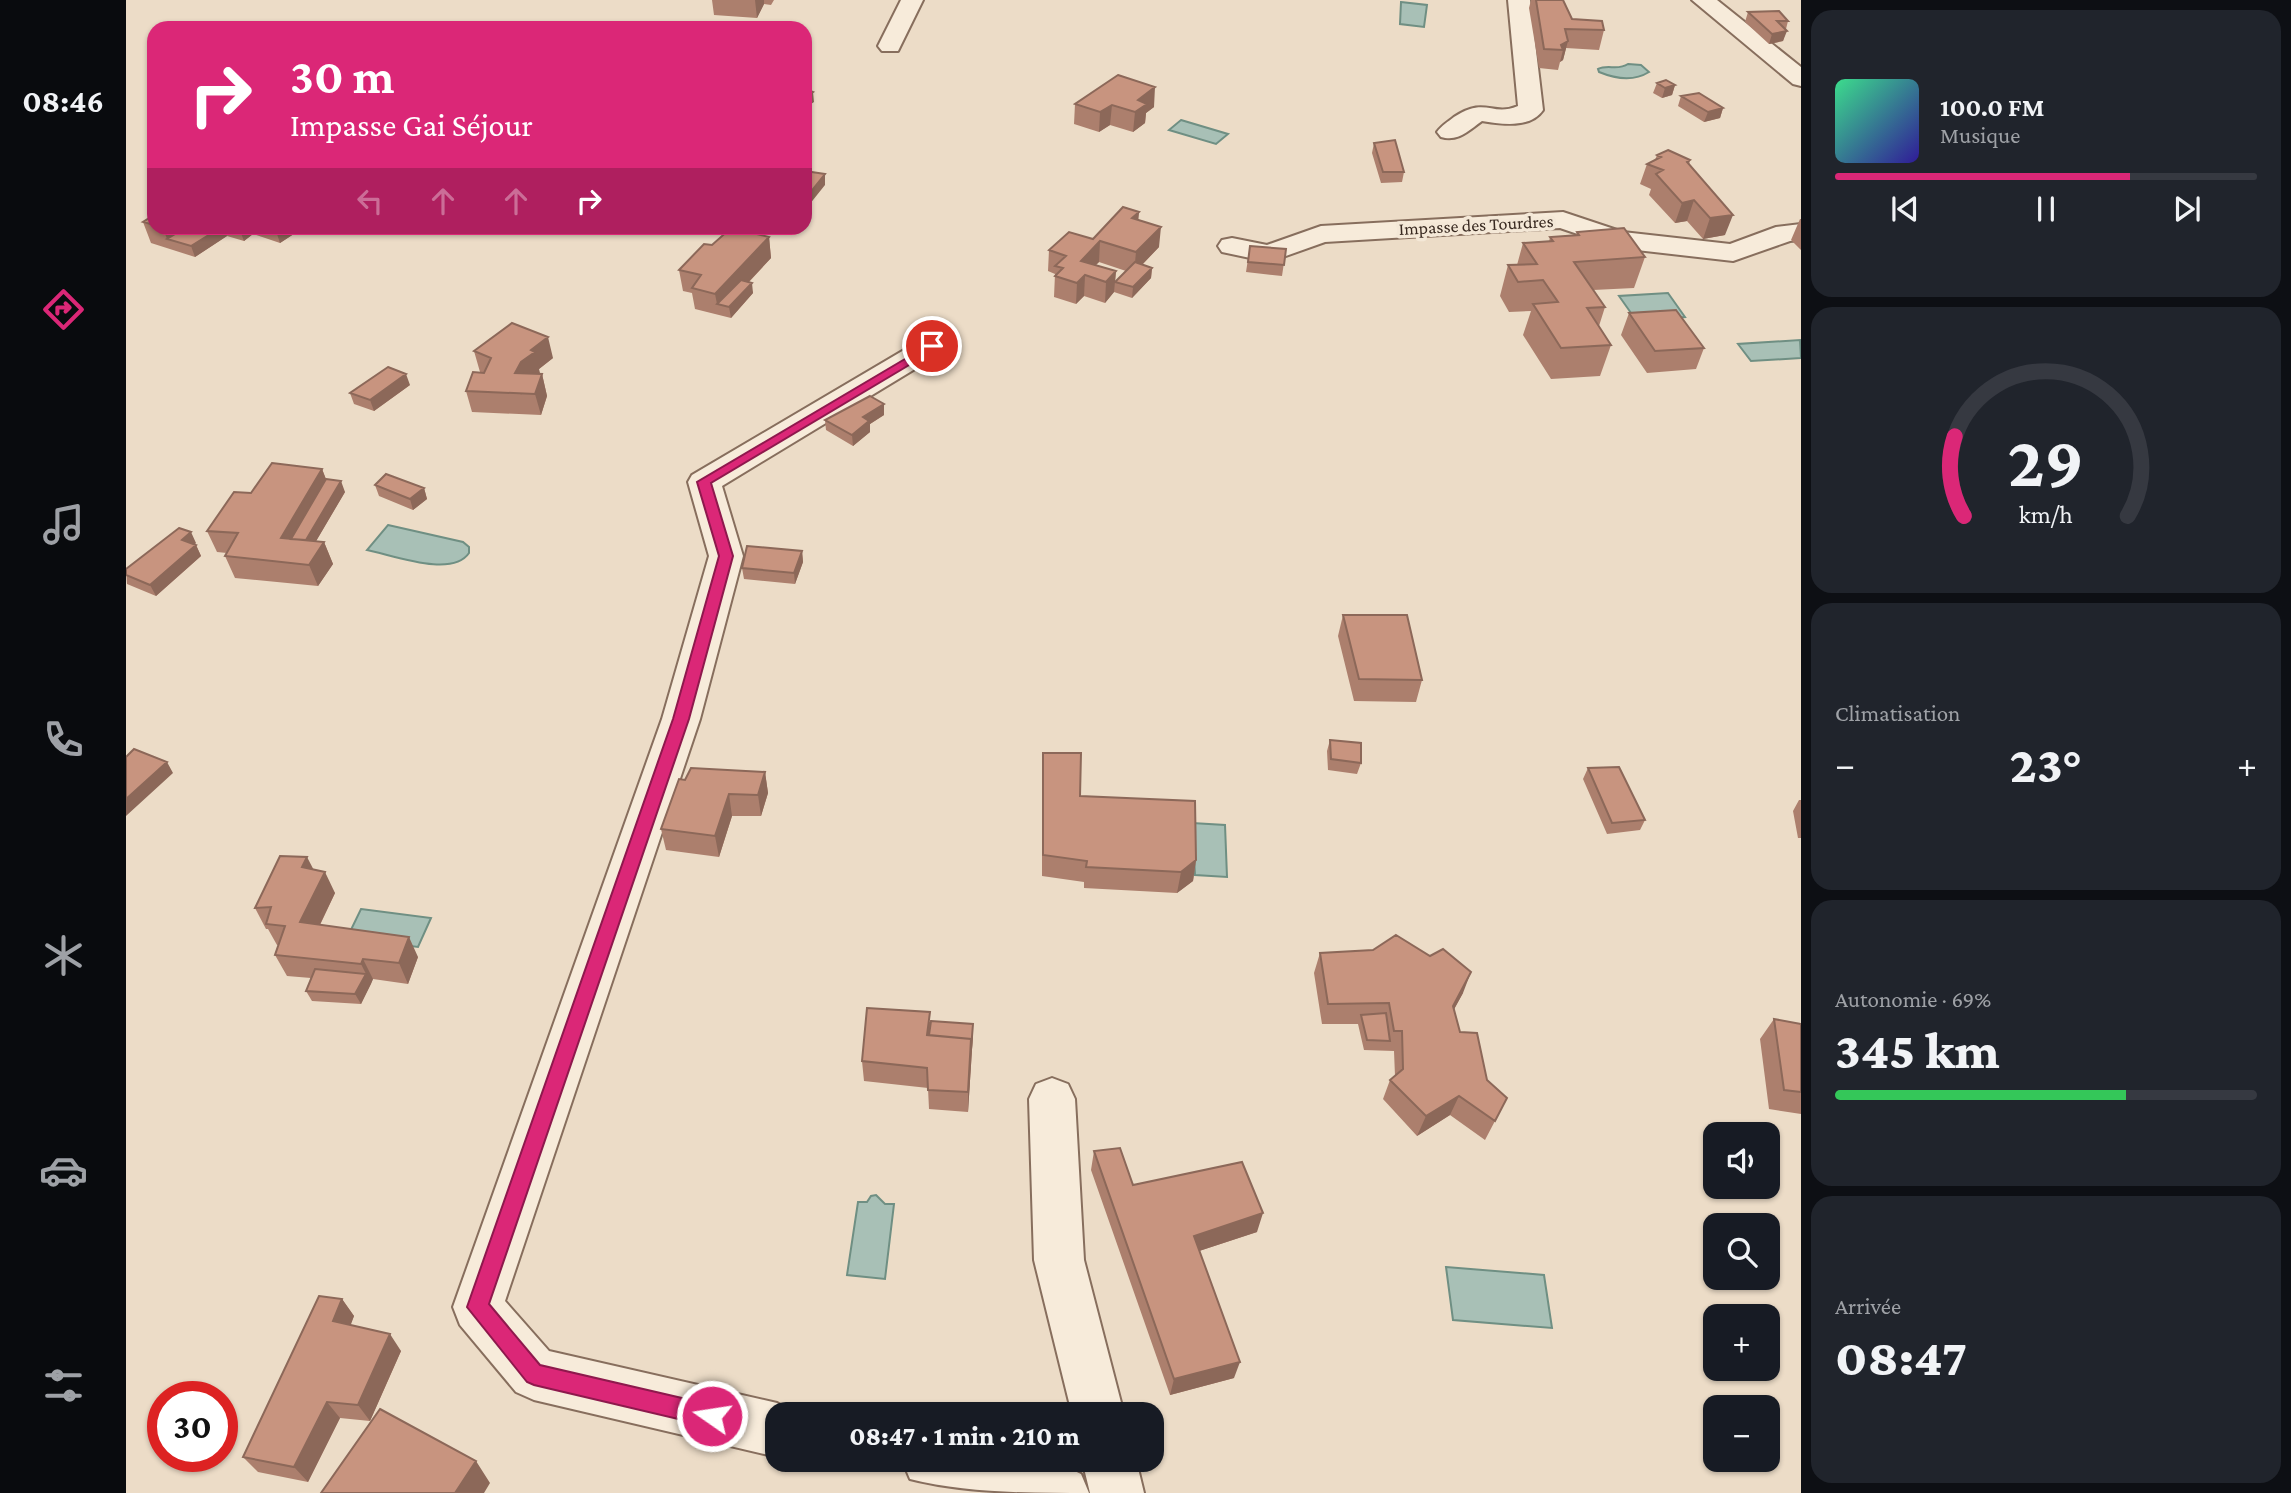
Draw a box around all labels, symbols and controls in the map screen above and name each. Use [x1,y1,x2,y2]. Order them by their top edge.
icon: right [175,49,266,140]
text: 30 m [290,49,395,104]
text: 08:46 [22,83,104,119]
text: 100.0 FM [1940,93,2044,122]
text: Impasse Gai Séjour [290,107,533,143]
text: Musique [1940,122,2020,148]
icon: left [351,182,389,220]
icon: ahead [424,182,462,220]
icon: ahead [497,182,535,220]
icon: right [570,182,608,220]
icon: previous [1886,190,1924,228]
icon: pause [2027,190,2065,228]
icon: next [2168,190,2206,228]
street label: Impasse des Tourdres [1398,211,1554,239]
icon: directions [39,285,88,334]
pin [902,316,962,376]
icon: arrive [913,327,951,365]
text: 29 [2008,421,2084,502]
icon: music [39,500,88,549]
text: km/h [2019,501,2073,528]
text: Climatisation [1835,700,1960,726]
icon: phone [39,715,88,764]
text: 23° [2010,735,2082,793]
text: − [1835,743,1855,785]
text: + [2237,743,2257,785]
icon: climate [39,931,88,980]
text: Autonomie · 69% [1835,986,1991,1012]
text: 345 km [1835,1021,1999,1079]
map controls [1703,1122,1780,1472]
button: sound [1703,1122,1780,1199]
icon: car [39,1146,88,1195]
button: search [1703,1213,1780,1290]
text: Arrivée [1835,1293,1901,1319]
button: + [1703,1304,1780,1381]
text: 08:47 [1835,1328,1967,1386]
icon: filters [39,1361,88,1410]
position arrow [675,1379,749,1453]
speed limit sign: 30 [147,1381,238,1472]
button: − [1703,1395,1780,1472]
text: 08:47 · 1 min · 210 m [849,1422,1080,1451]

